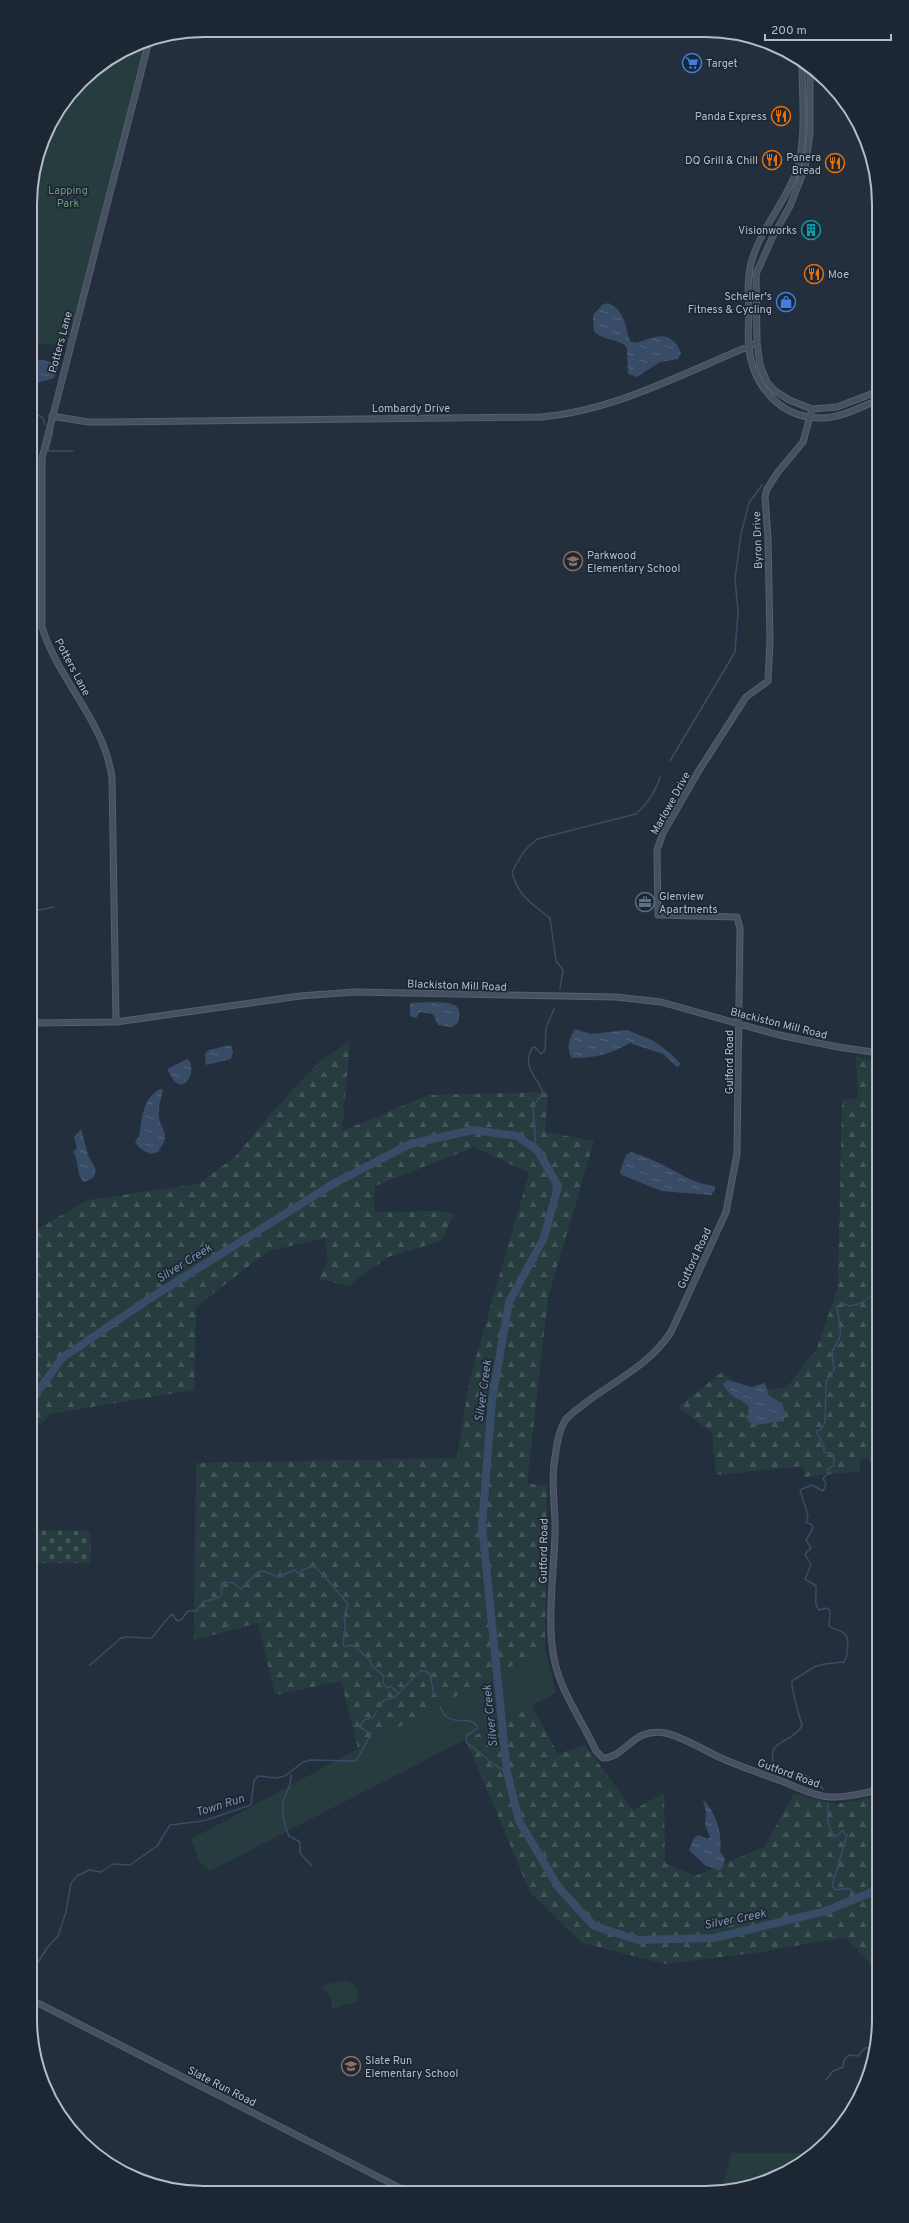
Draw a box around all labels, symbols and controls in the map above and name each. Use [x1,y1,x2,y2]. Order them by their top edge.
scale bar [765,16,891,42]
text: 200 m [771,23,807,39]
supermarket icon: Target [681,52,703,74]
place label: Target [706,57,738,71]
restaurant icon: Panda Express [770,105,792,127]
place label: Panda Express [695,110,767,124]
restaurant icon: DQ Grill & Chill [761,149,783,171]
place label: Panera Bread [786,151,821,178]
restaurant icon: Panera Bread [824,152,846,174]
place label: DQ Grill & Chill [685,154,758,168]
park label: Lapping Park [48,184,88,211]
building icon: Visionworks [800,219,822,241]
place label: Visionworks [738,224,797,238]
restaurant icon: Moe [803,263,825,285]
place label: Moe [828,268,849,282]
place label: Scheller's Fitness & Cycling [688,290,772,317]
shop icon: Scheller's Fitness & Cycling [775,291,797,313]
street label: Potters Lane [46,310,76,375]
street label: Lombardy Drive [372,402,450,416]
street label: Byron Drive [750,511,766,569]
place label: Parkwood Elementary School [587,549,680,576]
school or university icon: Parkwood Elementary School [562,550,584,572]
street label: Potters Lane [51,636,93,699]
street label: Marlowe Drive [648,769,694,837]
place label: Glenview Apartments [659,890,718,917]
office icon: Glenview Apartments [634,891,656,913]
street label: Blackiston Mill Road [407,977,507,995]
street label: Blackiston Mill Road [729,1005,829,1043]
street label: Gulford Road [723,1030,737,1094]
street label: Gutford Road [675,1226,715,1291]
water label: Silver Creek [154,1240,216,1287]
water label: Silver Creek [472,1358,496,1423]
street label: Gutford Road [536,1518,552,1584]
water label: Silver Creek [480,1683,502,1748]
street label: Gutford Road [755,1756,822,1792]
water label: Town Run [194,1791,247,1821]
water label: Silver Creek [703,1906,768,1934]
place label: Slate Run Elementary School [365,2054,458,2081]
school or university icon: Slate Run Elementary School [340,2055,362,2077]
street label: Slate Run Road [185,2064,258,2110]

